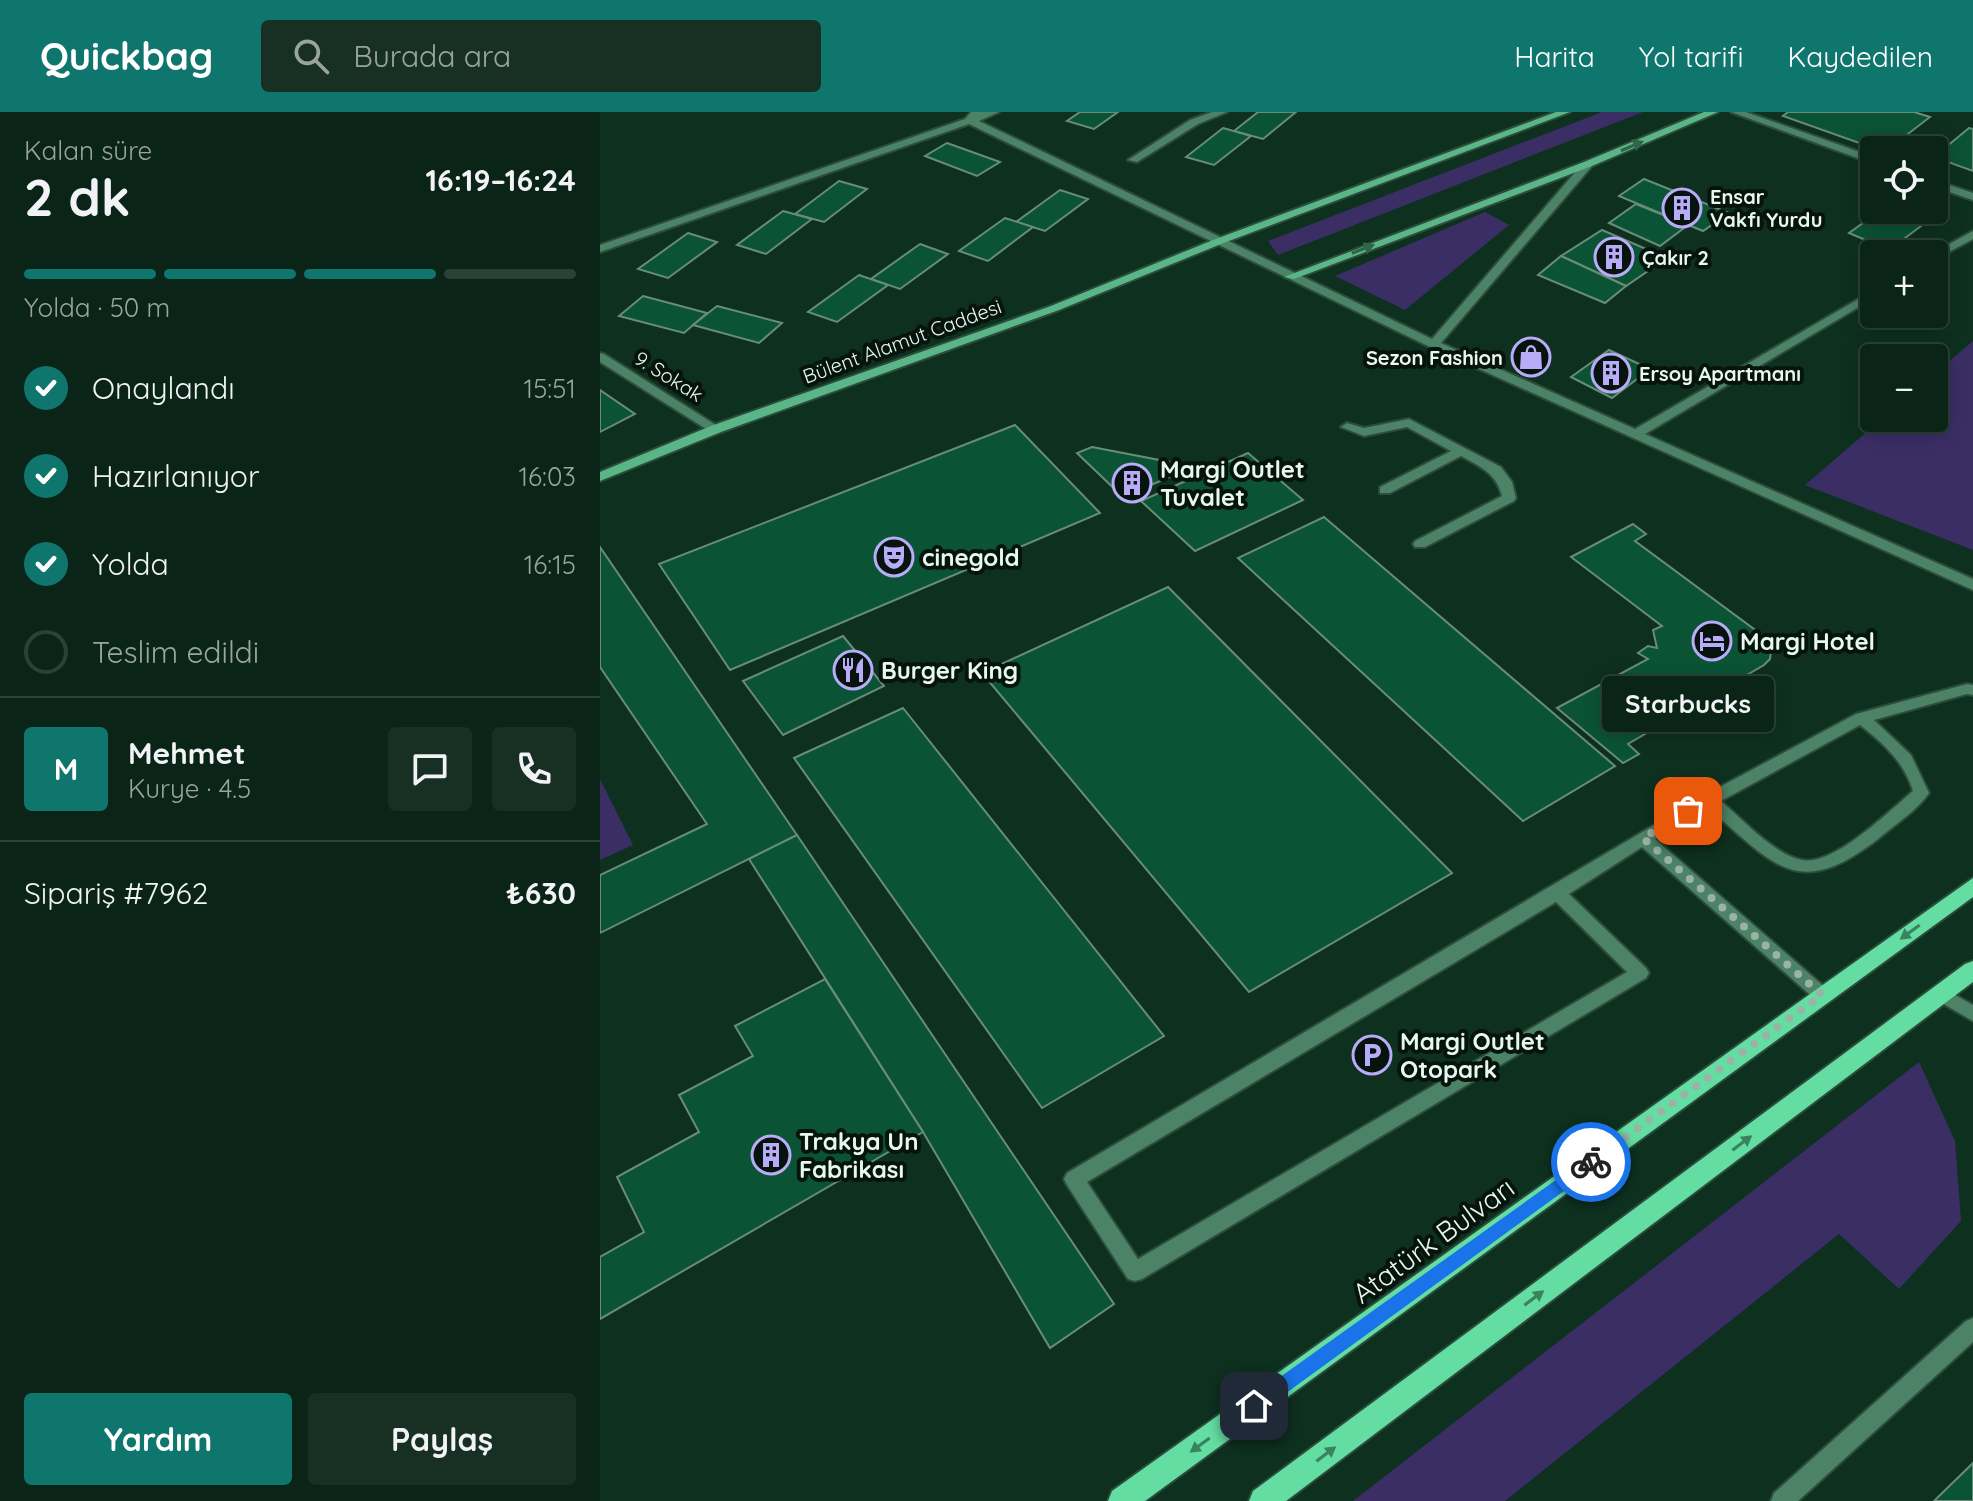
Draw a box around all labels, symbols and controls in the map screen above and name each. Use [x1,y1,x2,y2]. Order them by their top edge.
search box [261,20,821,92]
text: Quickbag [40,32,213,80]
icon: search [289,34,333,78]
text: Burada ara [353,37,511,75]
text: Harita [1514,39,1595,74]
text: Yol tarifi [1639,39,1743,74]
text: Kaydedilen [1787,39,1933,74]
text: Kalan süre [24,134,152,167]
map controls [1860,136,1948,432]
button: locate [1860,136,1948,224]
one-way arrow [1620,139,1644,152]
text: 16:19–16:24 [425,161,576,199]
text: 2 dk [24,164,130,229]
place label: Ensar Vakfı Yurdu [1710,184,1822,232]
building icon: Ensar Vakfı Yurdu [1661,187,1703,229]
building icon: Çakır 2 [1593,236,1635,278]
button: + [1860,240,1948,328]
one-way arrow [1351,242,1375,255]
place label: Çakır 2 [1642,245,1709,270]
text: Yolda · 50 m [24,291,170,324]
street label: Bülent Alamut Caddesi [799,293,1005,389]
shop icon: Sezon Fashion [1510,336,1552,378]
button: − [1860,344,1948,432]
street label: 9. Sokak [630,345,708,407]
place label: Sezon Fashion [1366,345,1503,370]
building icon: Ersoy Apartmanı [1590,352,1632,394]
place label: Ersoy Apartmanı [1639,361,1801,386]
icon: check [24,366,68,410]
text: Onaylandı [92,369,235,407]
text: 15:51 [524,372,576,405]
icon: check [24,454,68,498]
place label: Margi Outlet Tuvalet [1160,454,1305,512]
text: Hazırlanıyor [92,457,260,495]
text: 16:03 [518,460,576,493]
building icon: Margi Outlet Tuvalet [1111,462,1153,504]
theatre icon: cinegold [873,536,915,578]
icon: check [24,542,68,586]
place label: cinegold [922,542,1020,572]
text: Yolda [92,545,169,583]
text: 16:15 [524,548,576,581]
hotel icon: Margi Hotel [1691,620,1733,662]
place label: Margi Hotel [1740,626,1875,656]
text: Teslim edildi [92,633,259,671]
restaurant icon: Burger King [832,649,874,691]
place label: Burger King [881,655,1018,685]
callout: Starbucks [1602,675,1774,731]
text: Starbucks [1625,687,1751,720]
button: chat [388,727,472,811]
button: phone [492,727,576,811]
text: Mehmet [128,734,245,772]
text: M [54,750,78,788]
text: Kurye · 4.5 [128,772,251,805]
pin [1654,777,1722,845]
icon: bag [1666,789,1710,833]
text: Sipariş #7962 [24,874,208,912]
text: ₺630 [506,874,576,912]
one-way arrow [1899,924,1920,939]
place label: Margi Outlet Otopark [1400,1026,1545,1084]
parking icon: Margi Outlet Otopark [1351,1034,1393,1076]
courier [1551,1122,1631,1202]
place label: Trakya Un Fabrikası [799,1126,919,1184]
building icon: Trakya Un Fabrikası [750,1134,792,1176]
one-way arrow [1732,1135,1752,1151]
icon: bike [1569,1140,1613,1184]
street label: Atatürk Bulvarı [1345,1170,1521,1310]
one-way arrow [1523,1291,1544,1307]
pin [1220,1372,1288,1440]
icon: home [1232,1384,1276,1428]
button: Yardım [24,1393,292,1485]
button: Paylaş [308,1393,576,1485]
one-way arrow [1189,1437,1210,1452]
one-way arrow [1315,1447,1336,1463]

